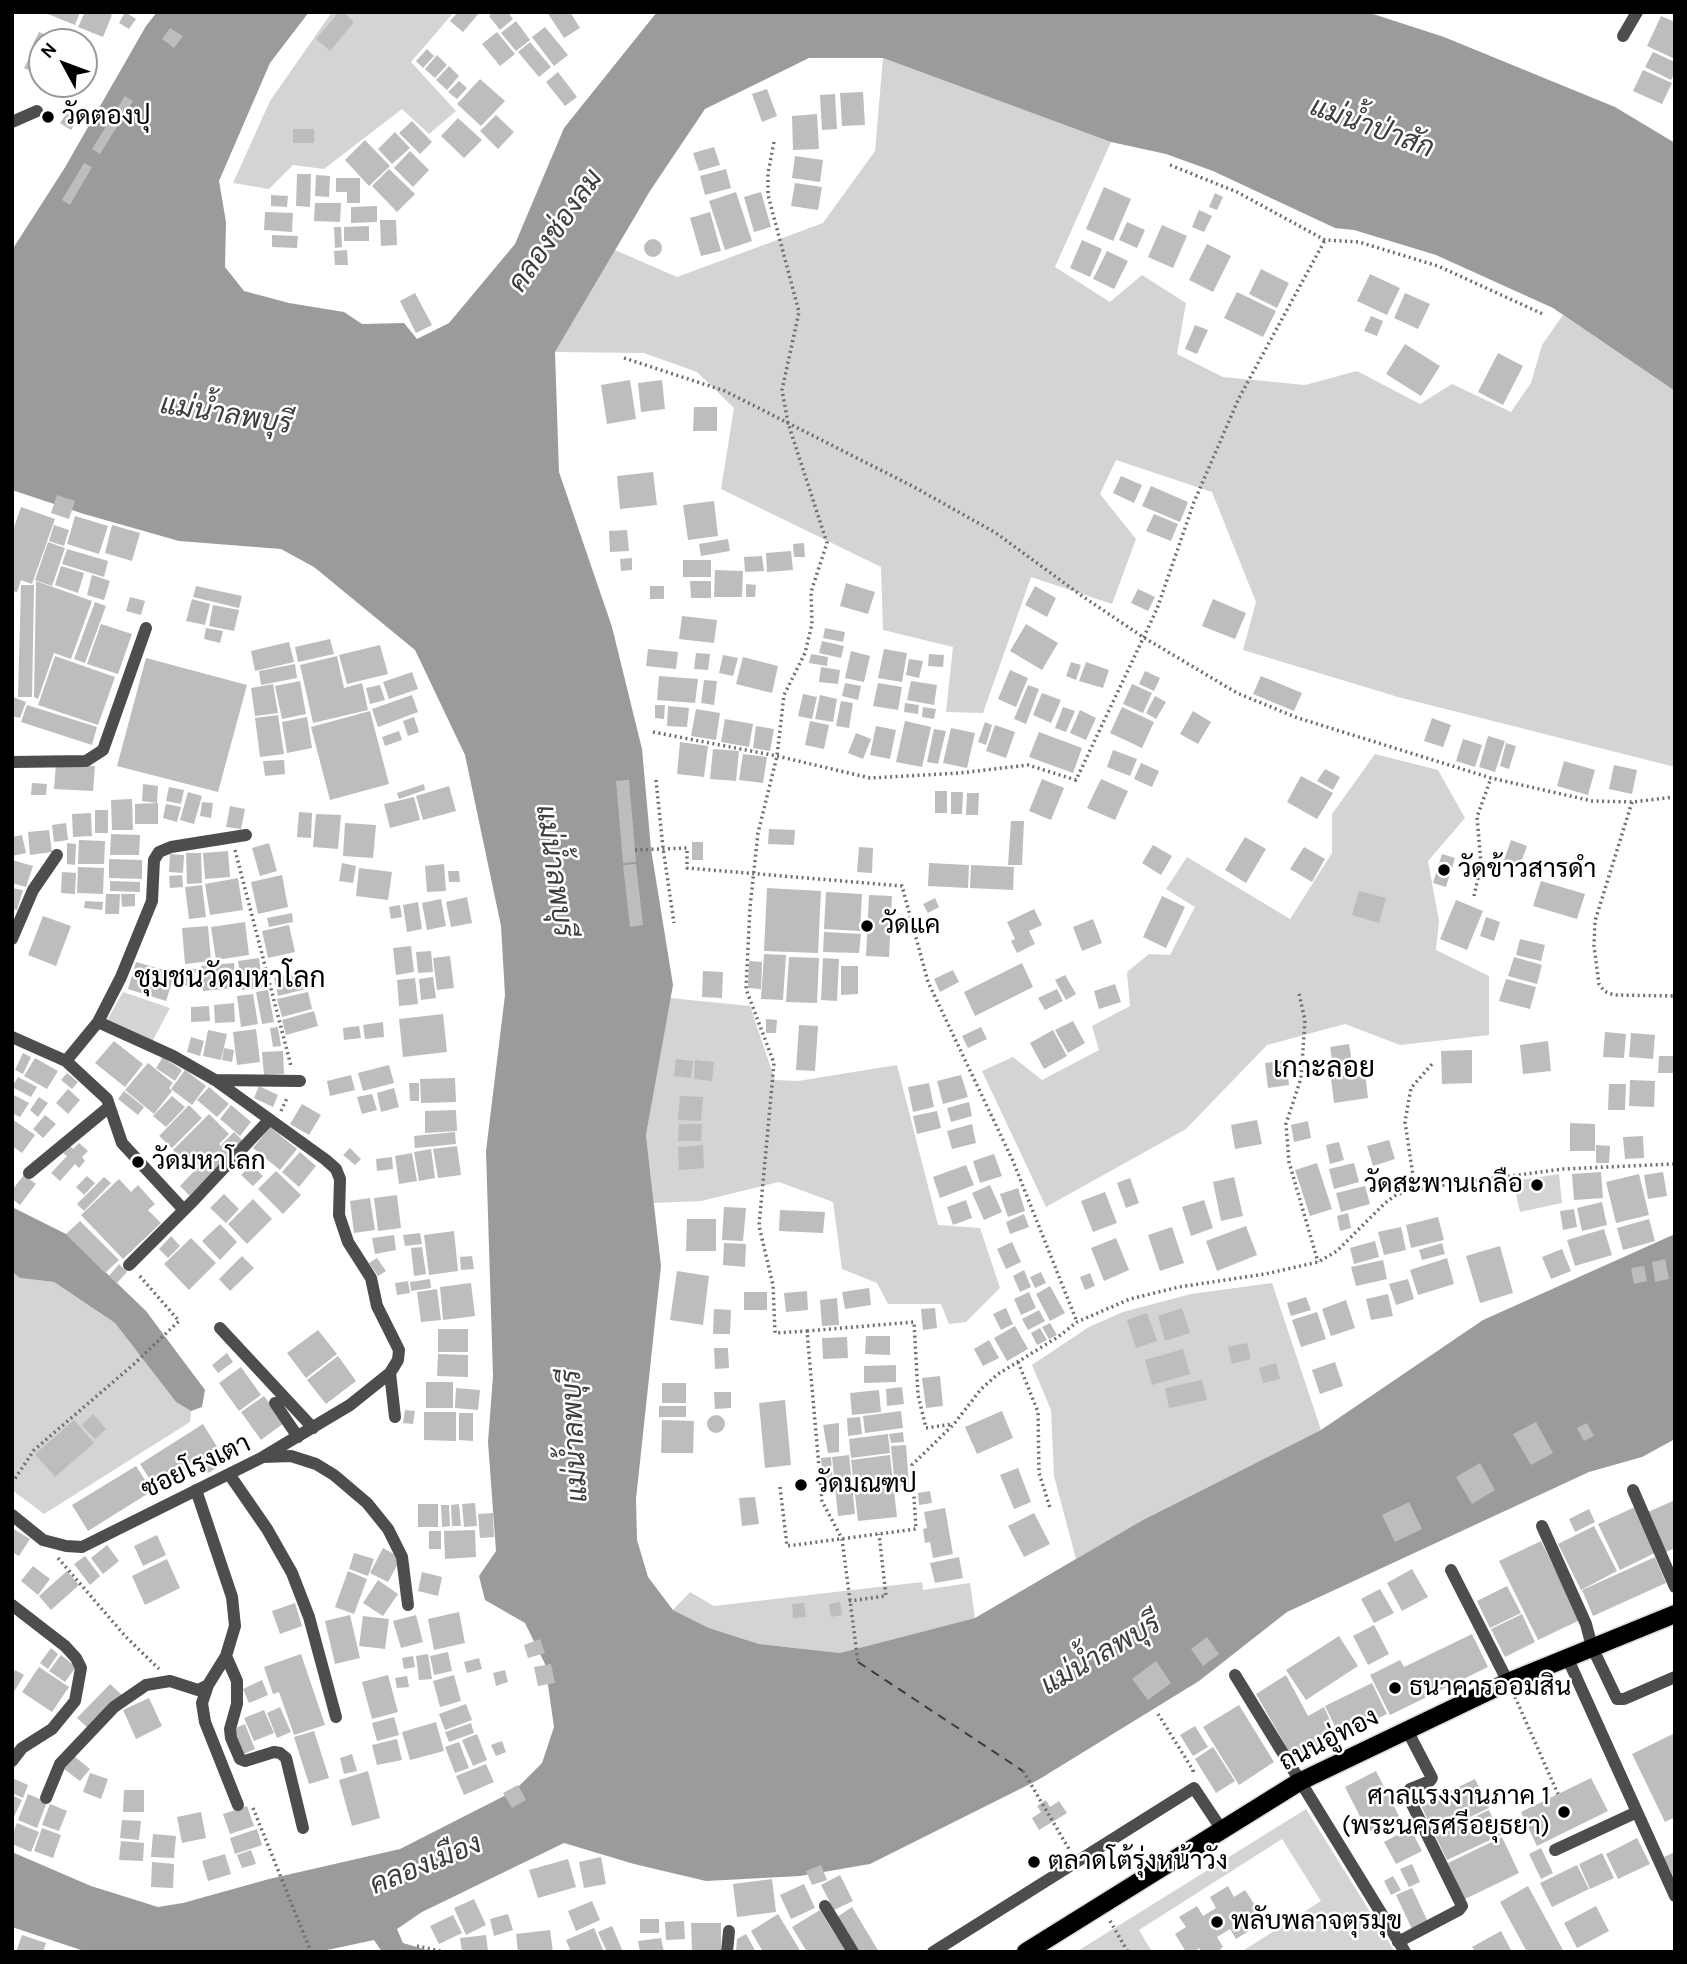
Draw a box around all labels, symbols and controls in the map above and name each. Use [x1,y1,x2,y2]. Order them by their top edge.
north arrow [28,28,98,98]
text: N [36,38,61,63]
water label: แม่น้ำป่าสัก [1306,90,1438,166]
place label: วัดตองปุ [62,101,151,133]
marker: วัดตองปุ [40,109,56,125]
water label: คลองช่องลม [502,163,610,299]
water label: แม่น้ำลพบุรี [158,388,294,442]
water label: แม่น้ำลพบุรี [528,803,580,939]
place label: วัดข้าวสารดำ [1458,854,1596,886]
marker: วัดข้าวสารดำ [1436,862,1452,878]
place label: วัดแค [881,910,940,942]
marker: วัดแค [859,918,875,934]
district label: ชุมชนวัดมหาโลก [134,962,326,996]
district label: เกาะลอย [1273,1052,1375,1086]
place label: วัดมหาโลก [152,1146,266,1178]
marker: วัดมหาโลก [130,1154,146,1170]
place label: วัดสะพานเกลือ [1364,1169,1523,1201]
marker: วัดสะพานเกลือ [1529,1177,1545,1193]
water label: แม่น้ำลพบุรี [555,1369,595,1503]
street label: ซอยโรงเตา [136,1428,256,1506]
place label: วัดมณฑป [815,1469,917,1501]
marker: วัดมณฑป [793,1477,809,1493]
water label: แม่น้ำลพบุรี [1035,1607,1167,1703]
place label: ธนาคารออมสิน [1409,1672,1571,1704]
marker: ธนาคารออมสิน [1387,1680,1403,1696]
street label: ถนนอู่ทอง [1274,1702,1384,1778]
place label: ศาลแรงงานภาค 1 (พระนครศรีอยุธยา) [1342,1781,1550,1842]
marker: ศาลแรงงานภาค 1 (พระนครศรีอยุธยา) [1556,1804,1572,1820]
water label: คลองเมือง [365,1827,487,1903]
place label: ตลาดโต้รุ่งหน้าวัง [1048,1846,1228,1878]
marker: ตลาดโต้รุ่งหน้าวัง [1026,1854,1042,1870]
place label: พลับพลาจตุรมุข [1231,1906,1402,1938]
marker: พลับพลาจตุรมุข [1209,1914,1225,1930]

